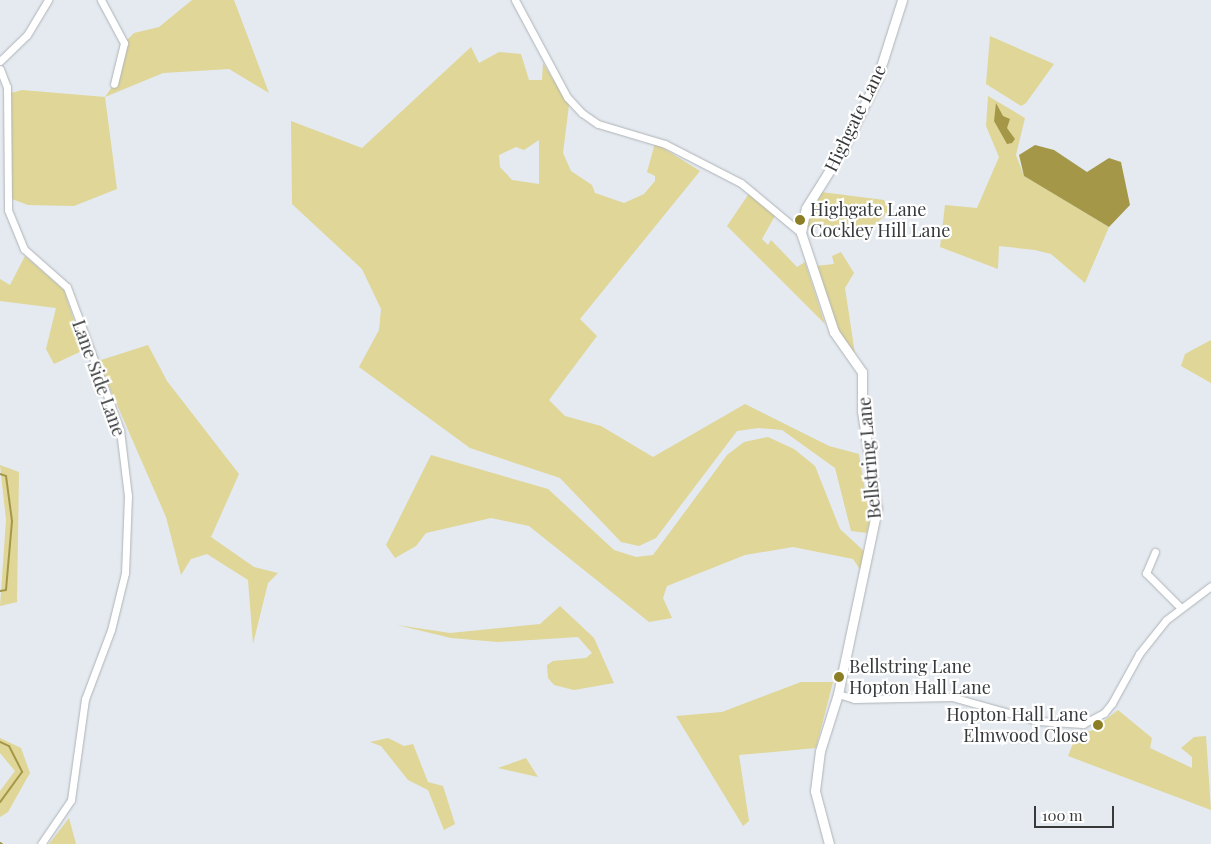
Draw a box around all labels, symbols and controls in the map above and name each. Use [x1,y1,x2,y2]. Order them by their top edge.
street label: Highgate Lane [820,61,890,175]
place label: Highgate Lane Cockley Hill Lane [810,199,951,242]
marker: Highgate Lane Cockley Hill Lane [794,214,806,226]
street label: Lane Side Lane [68,317,130,439]
street label: Bellstring Lane [853,396,885,520]
place label: Bellstring Lane Hopton Hall Lane [849,656,991,699]
marker: Bellstring Lane Hopton Hall Lane [833,671,845,683]
place label: Hopton Hall Lane Elmwood Close [946,704,1088,746]
marker: Hopton Hall Lane Elmwood Close [1092,719,1104,731]
scale bar [1036,796,1116,828]
text: 100 m [1042,805,1083,825]

